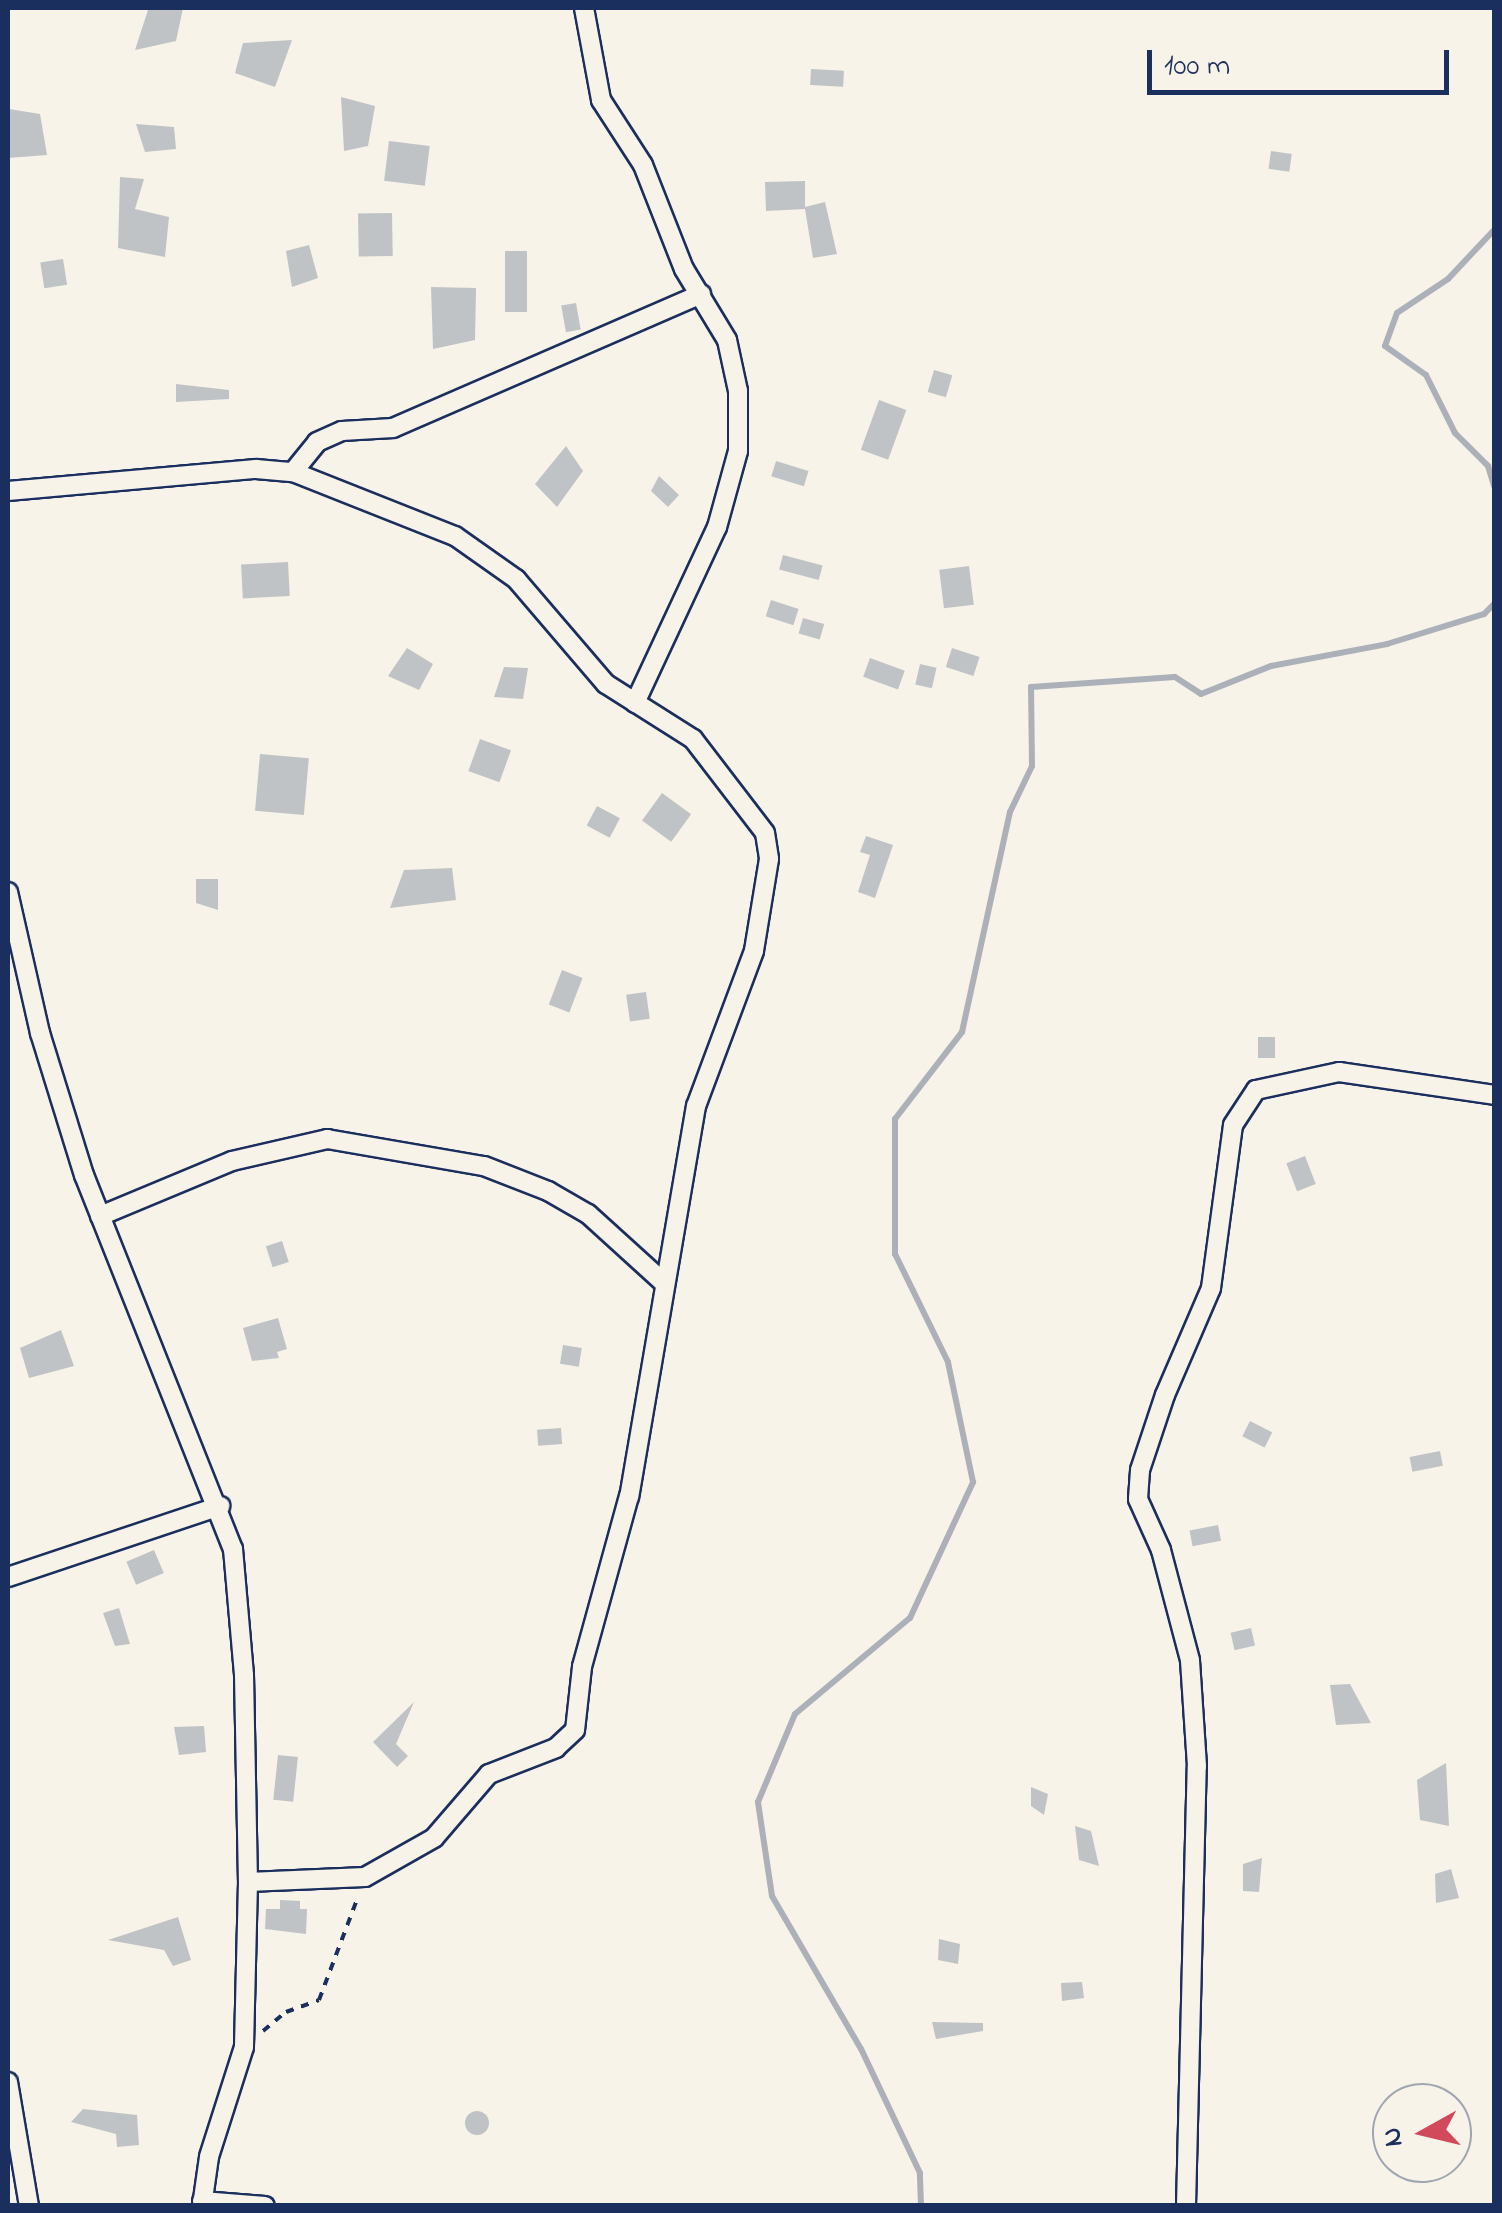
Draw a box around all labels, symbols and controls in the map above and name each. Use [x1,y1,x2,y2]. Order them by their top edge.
scale bar [1152,30,1454,92]
text: 100 m [1164,45,1230,89]
north arrow [1372,2083,1472,2183]
text: N [1372,2125,1415,2149]

